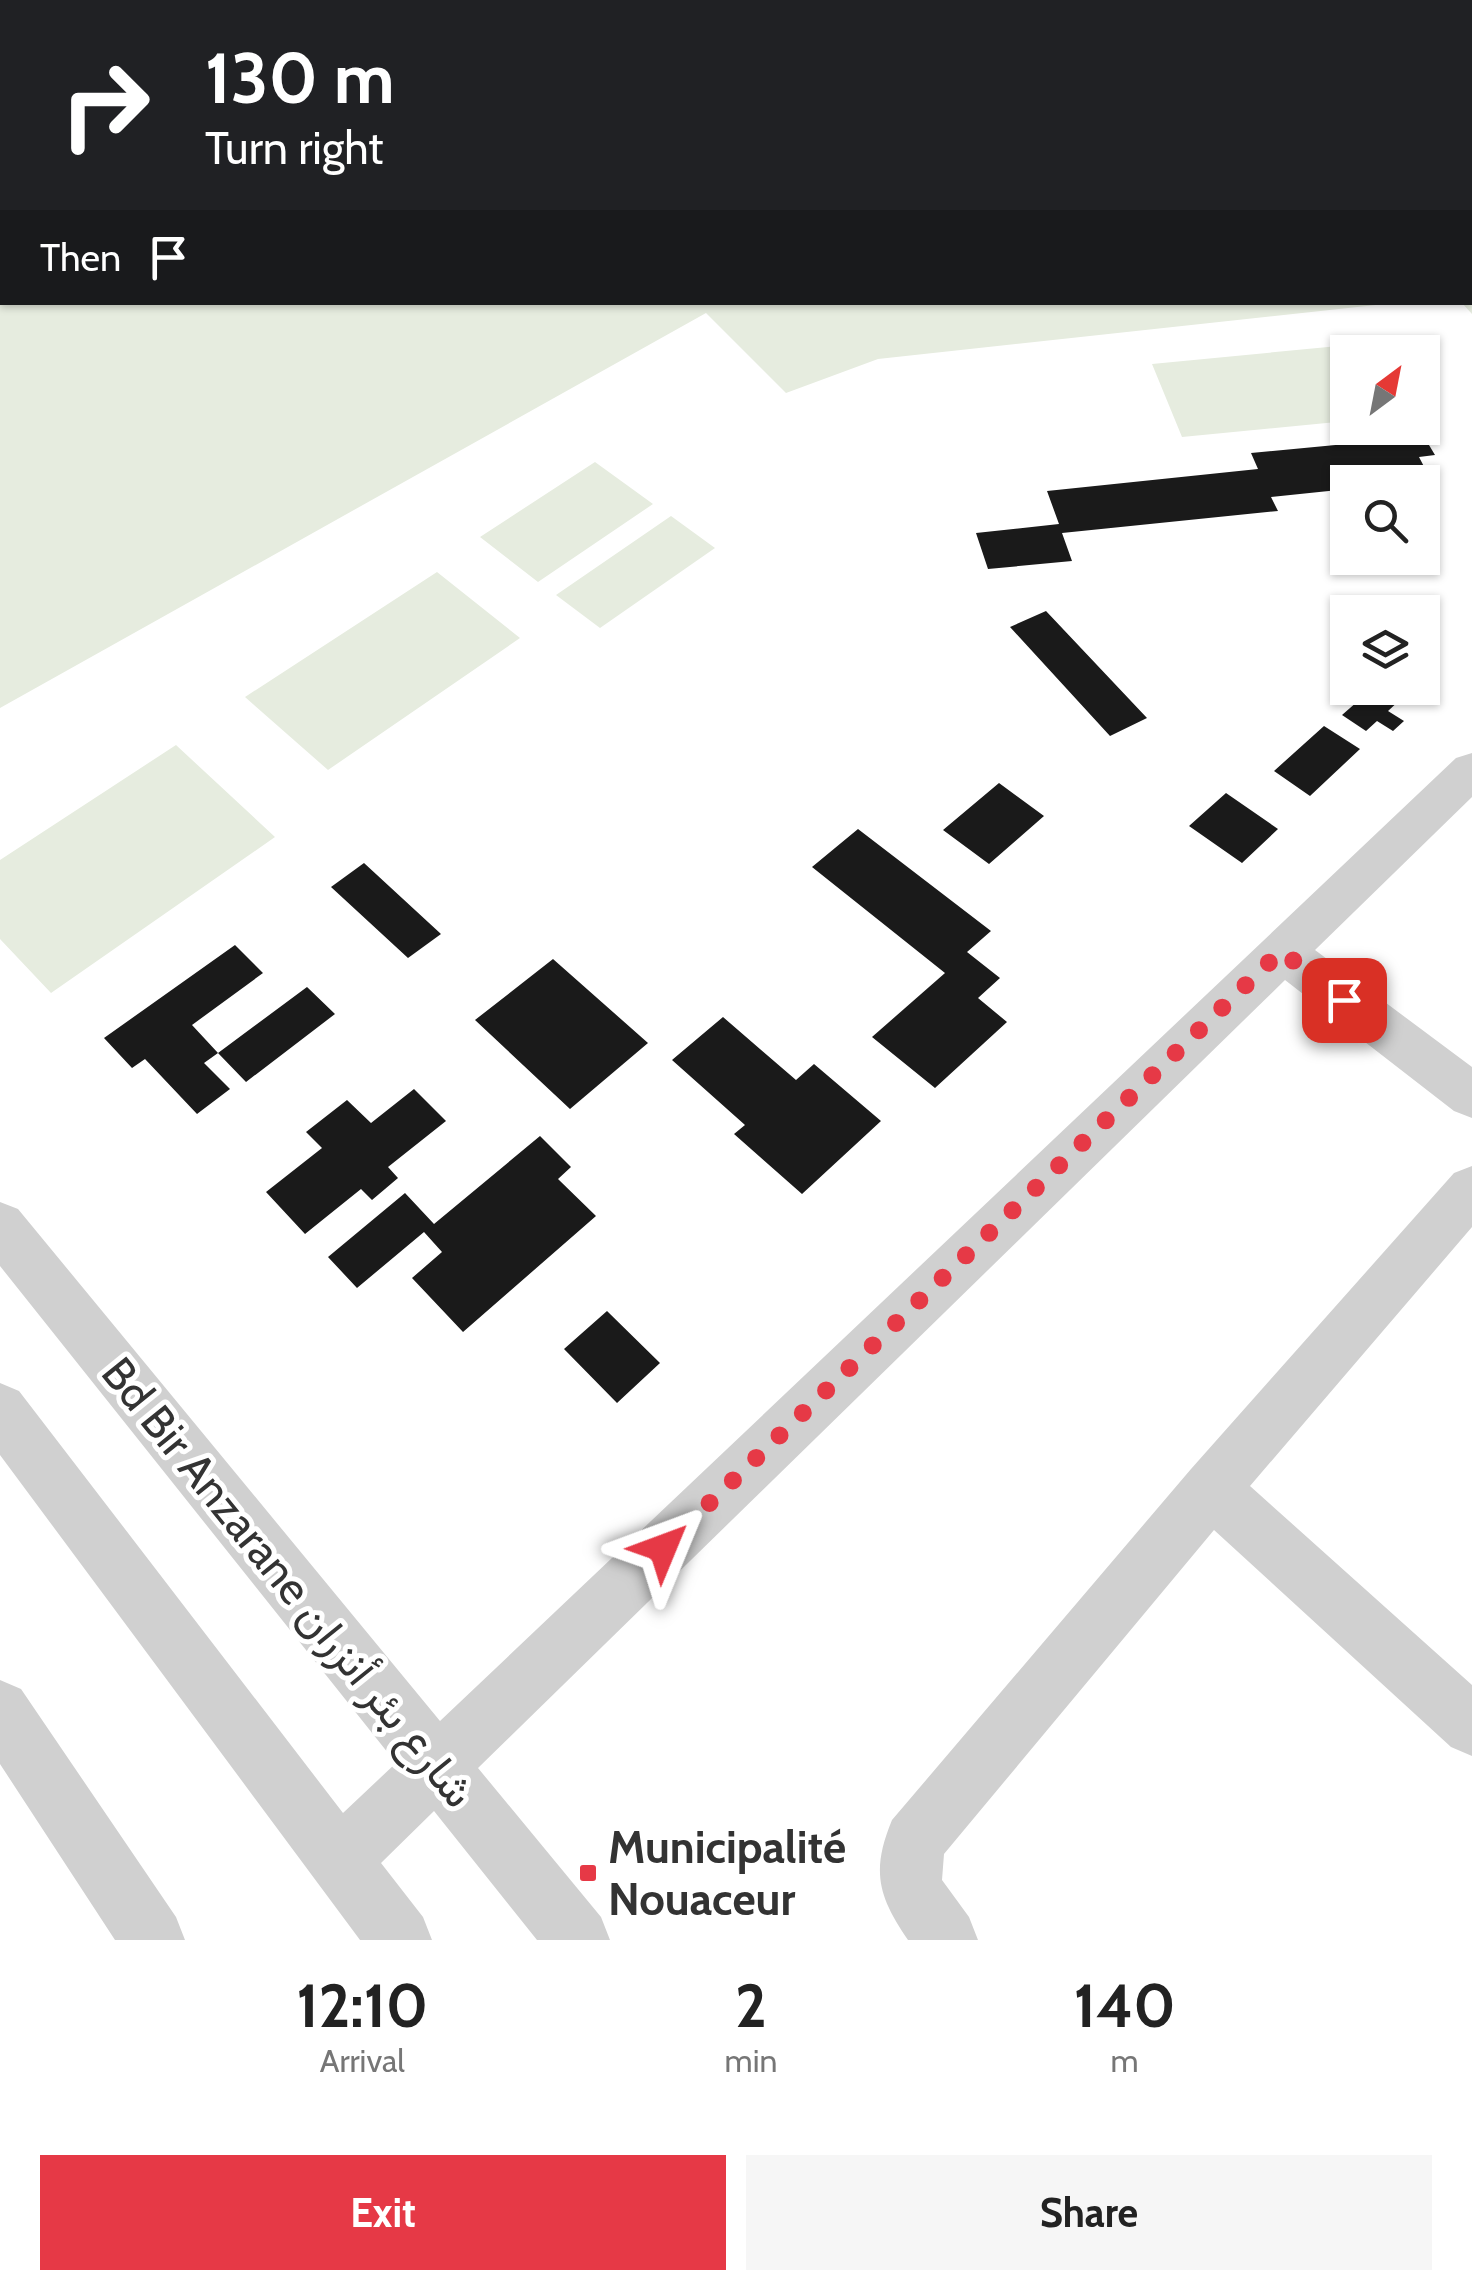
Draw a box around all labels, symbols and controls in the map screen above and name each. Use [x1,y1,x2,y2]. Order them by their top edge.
text: 130 m [205,35,395,121]
icon: right [40,40,170,170]
text: Turn right [205,121,384,175]
icon: arrive [141,230,196,285]
text: Then [40,234,121,281]
north arrow [1330,335,1440,445]
map controls [1330,335,1440,705]
button: search [1330,465,1440,575]
button: layers [1330,595,1440,705]
pin [1302,958,1387,1043]
icon: arrive [1317,973,1372,1028]
street label: Bd Bir Anzarane شارع بئر أنزران [88,1346,487,1820]
position arrow [611,1496,715,1600]
place label: Municipalité Nouaceur [608,1820,846,1926]
marker: Municipalité Nouaceur [577,1862,599,1884]
text: 12:10 [296,1969,428,2042]
text: 2 [735,1969,767,2042]
text: 140 [1074,1969,1176,2042]
text: Arrival [320,2041,405,2080]
text: min [725,2041,777,2080]
text: m [1111,2041,1139,2080]
button: Exit [40,2155,726,2270]
button: Share [746,2155,1432,2270]

